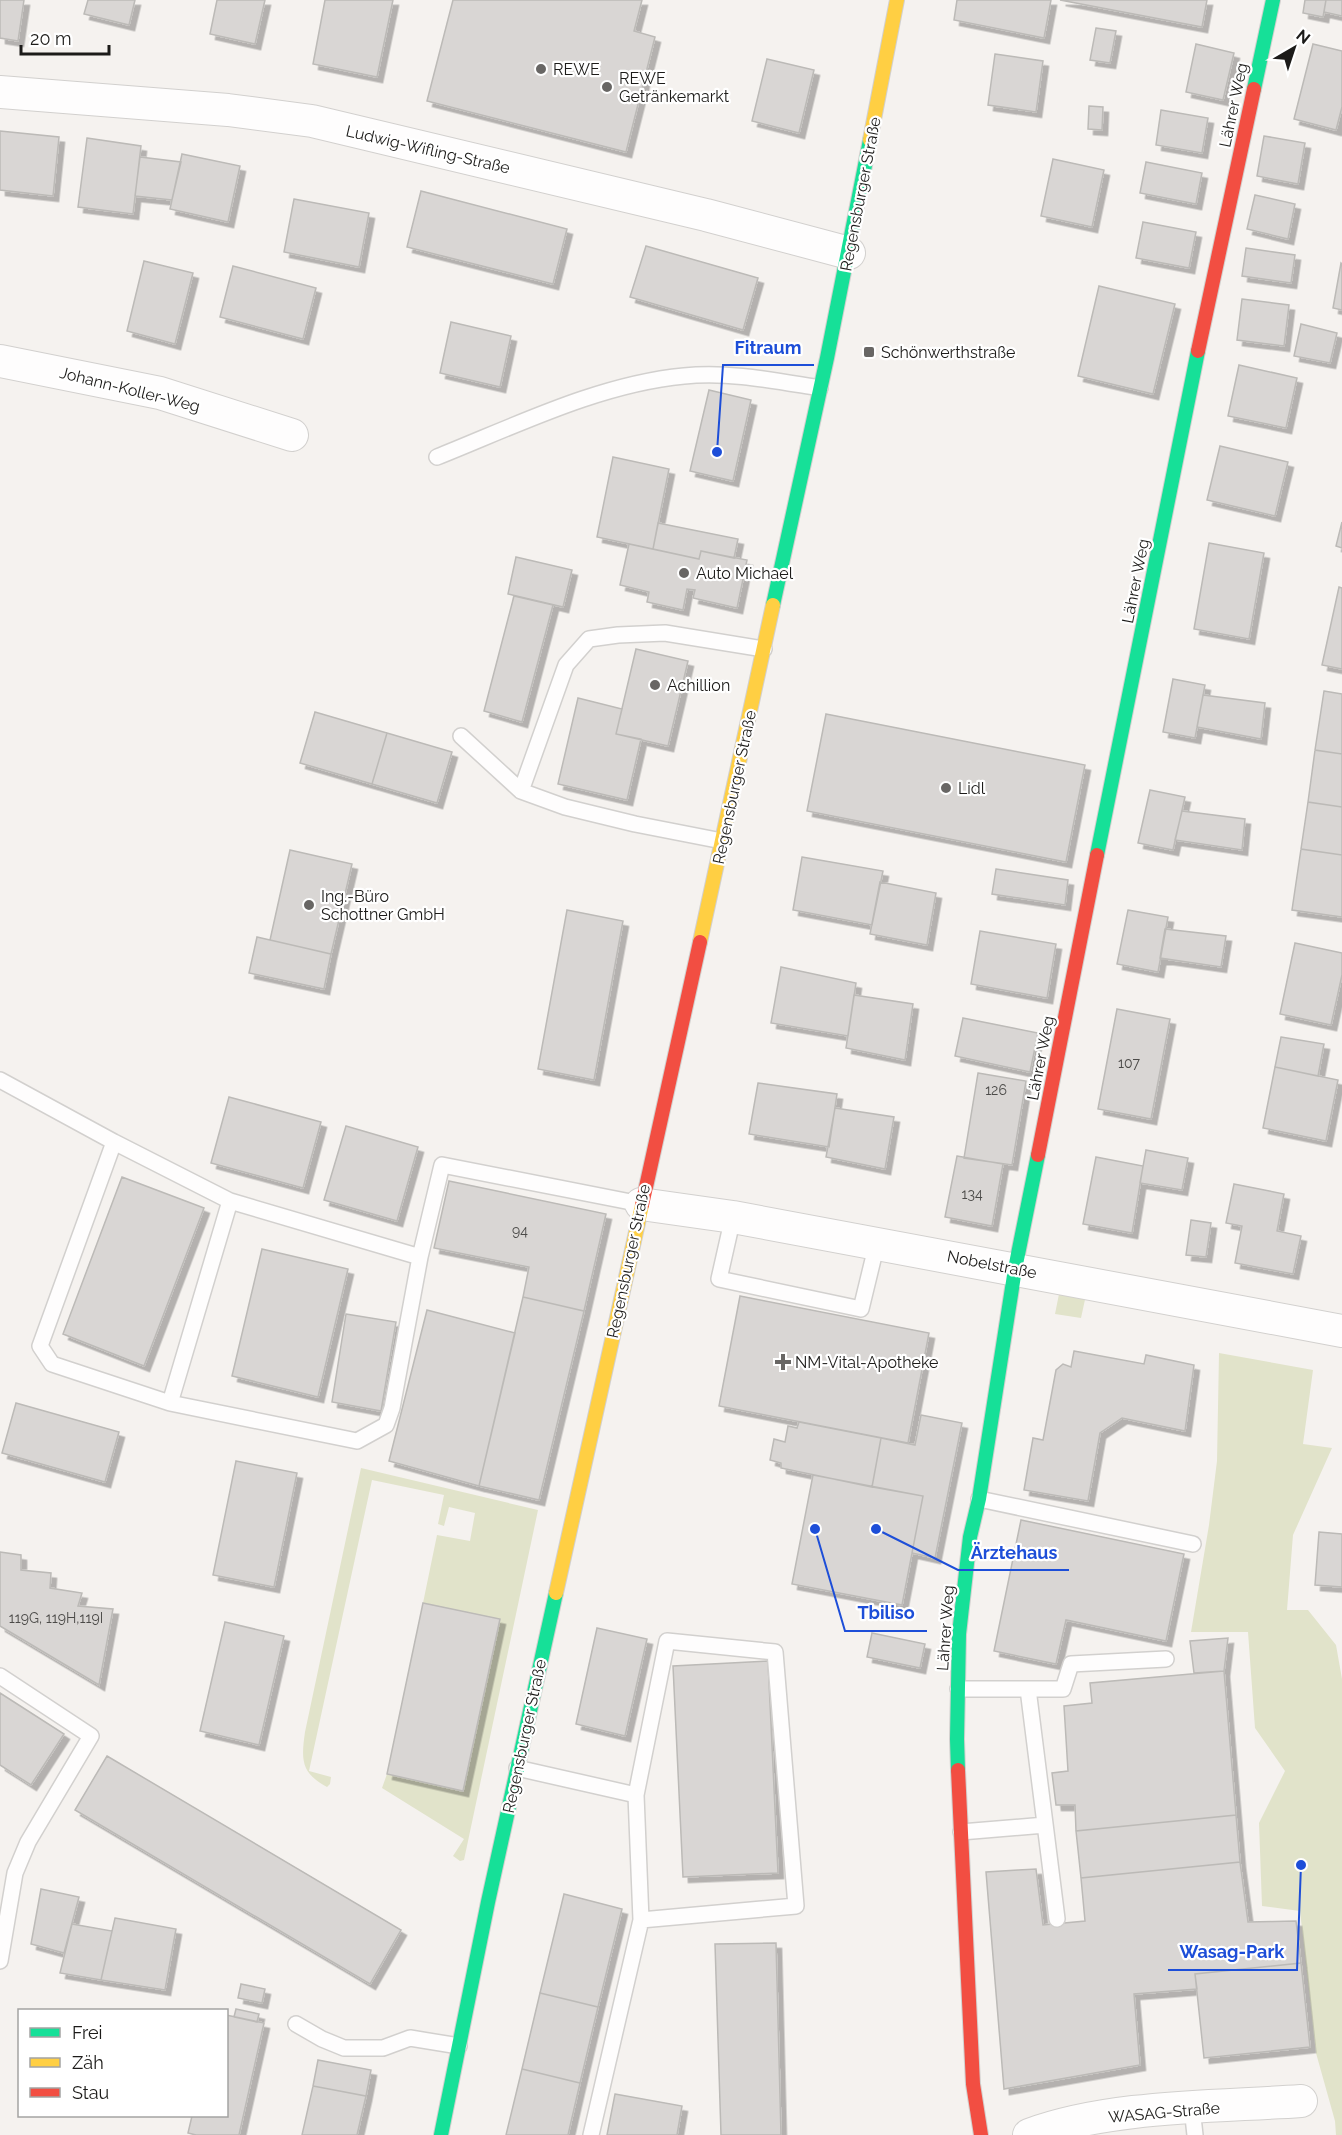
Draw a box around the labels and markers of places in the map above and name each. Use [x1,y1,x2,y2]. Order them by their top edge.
place label: REWE [553,60,600,79]
marker: REWE [534,62,548,76]
place label: REWE Getränkemarkt [619,69,730,106]
marker: REWE Getränkemarkt [600,80,614,94]
callout: Fitraum [723,329,814,365]
place label: Schönwerthstraße [881,343,1016,362]
marker: Schönwerthstraße [862,345,876,359]
place label: Auto Michael [696,564,794,583]
marker: Auto Michael [677,566,691,580]
place label: Achillion [667,676,730,695]
marker: Achillion [648,678,662,692]
place label: Lidl [958,779,986,798]
marker: Lidl [939,781,953,795]
place label: Ing.-Büro Schottner GmbH [321,887,445,924]
marker: Ing.-Büro Schottner GmbH [302,898,316,912]
place label: NM-Vital-Apotheke [795,1353,938,1372]
marker: NM-Vital-Apotheke [776,1355,790,1369]
callout: Ärztehaus [958,1534,1069,1570]
callout: Tbiliso [845,1595,927,1631]
callout: Wasag-Park [1168,1934,1297,1970]

